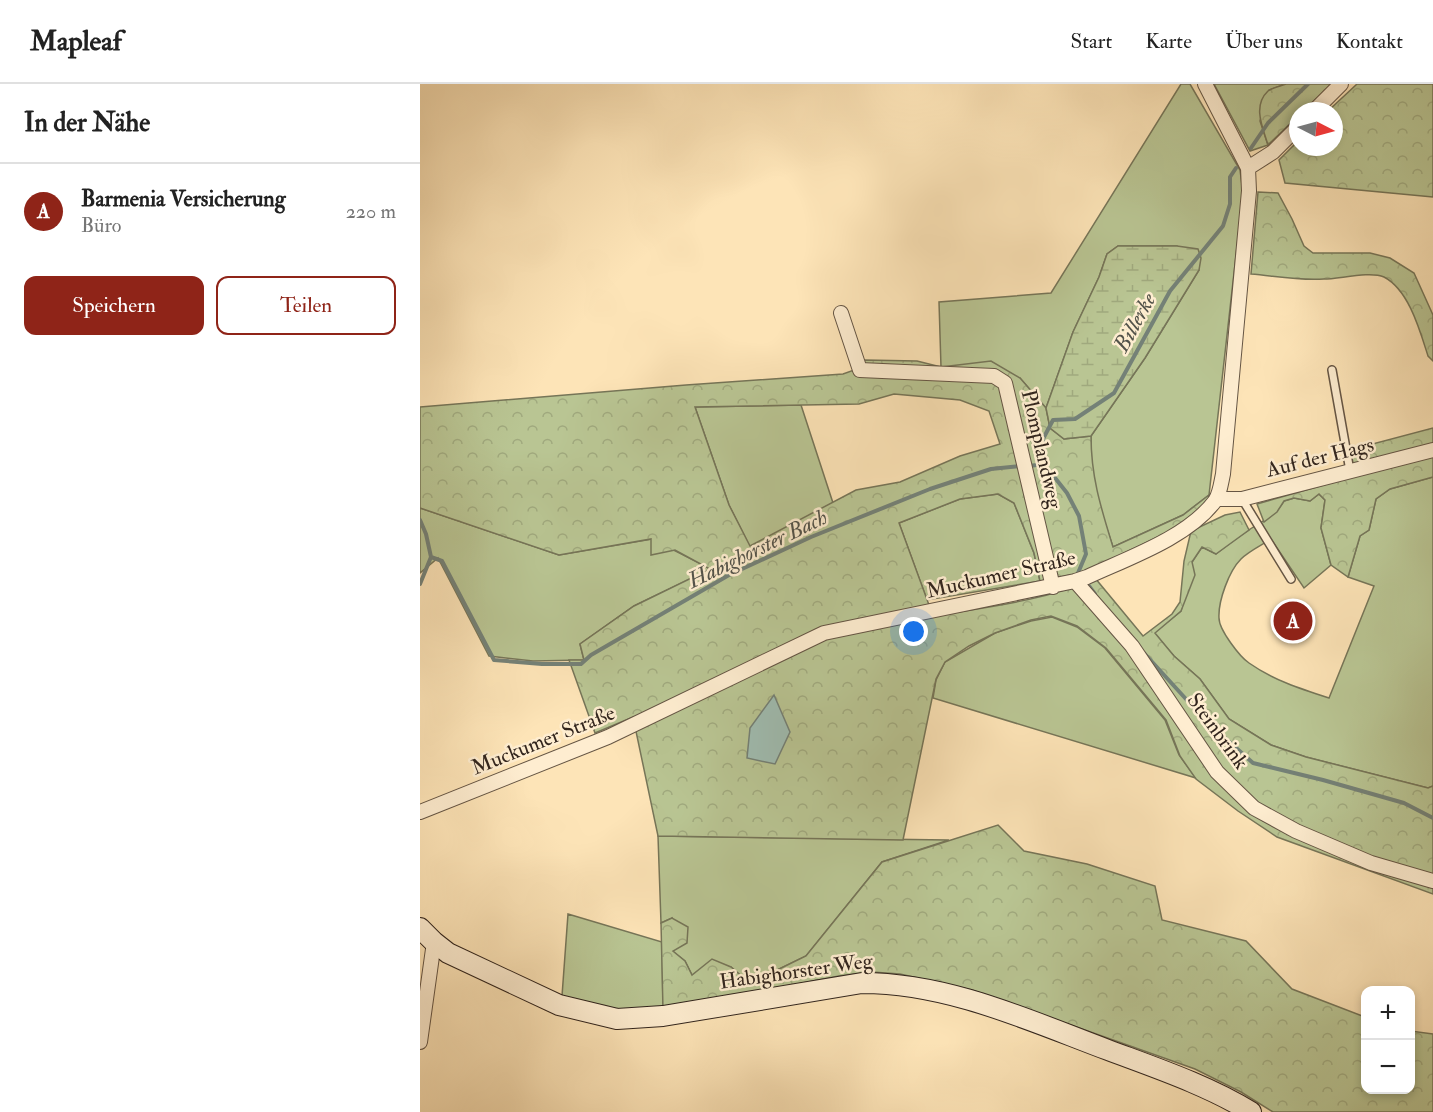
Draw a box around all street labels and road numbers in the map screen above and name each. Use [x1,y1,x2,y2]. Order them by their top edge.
street label: Plomplandweg [1015,387,1068,512]
street label: Auf der Hags [1262,431,1377,484]
street label: Muckumer Straße [924,544,1079,605]
street label: Steinbrink [1181,688,1254,775]
street label: Muckumer Straße [467,699,619,782]
street label: Habighorster Weg [718,947,875,996]

